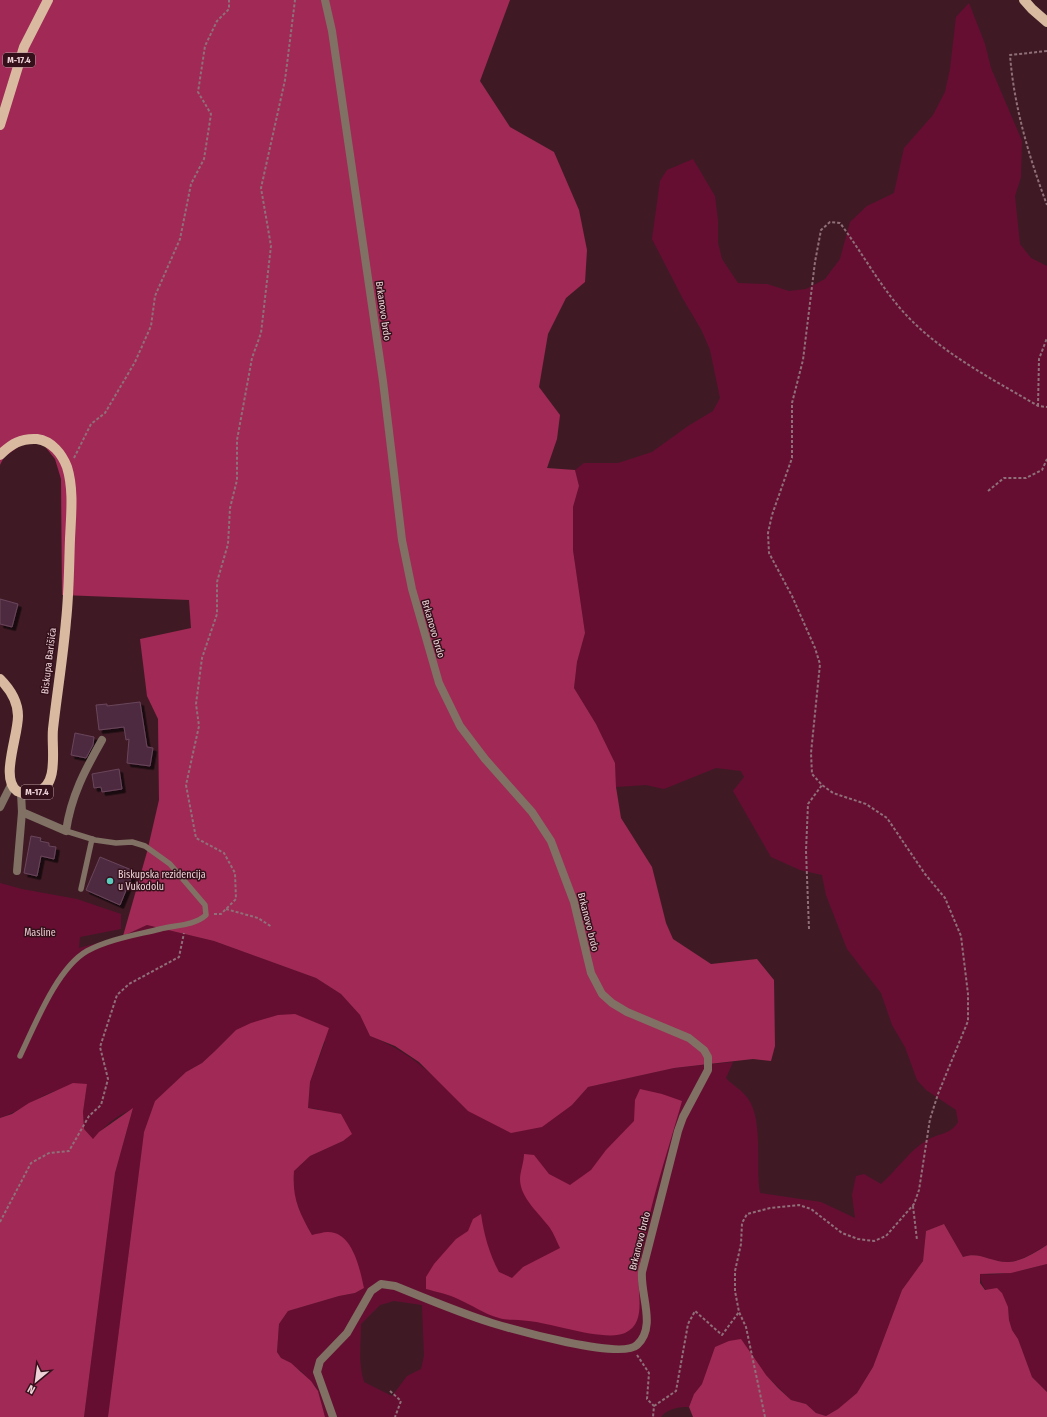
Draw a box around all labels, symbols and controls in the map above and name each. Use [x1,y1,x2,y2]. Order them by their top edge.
road number: M-17.4 [3,53,35,67]
street label: Brkanovo brdo [373,280,393,342]
street label: Brkanovo brdo [419,598,447,660]
street label: Biskupa Barišića [39,627,59,695]
road number: M-17.4 [21,785,53,799]
place label: Biskupska rezidencija u Vukodolu [118,869,206,893]
marker: Biskupska rezidencija u Vukodolu [105,876,115,886]
street label: Brkanovo brdo [575,891,601,953]
park label: Masline [24,927,56,939]
street label: Brkanovo brdo [627,1210,653,1272]
north arrow [16,1361,56,1401]
text: N [25,1382,37,1397]

